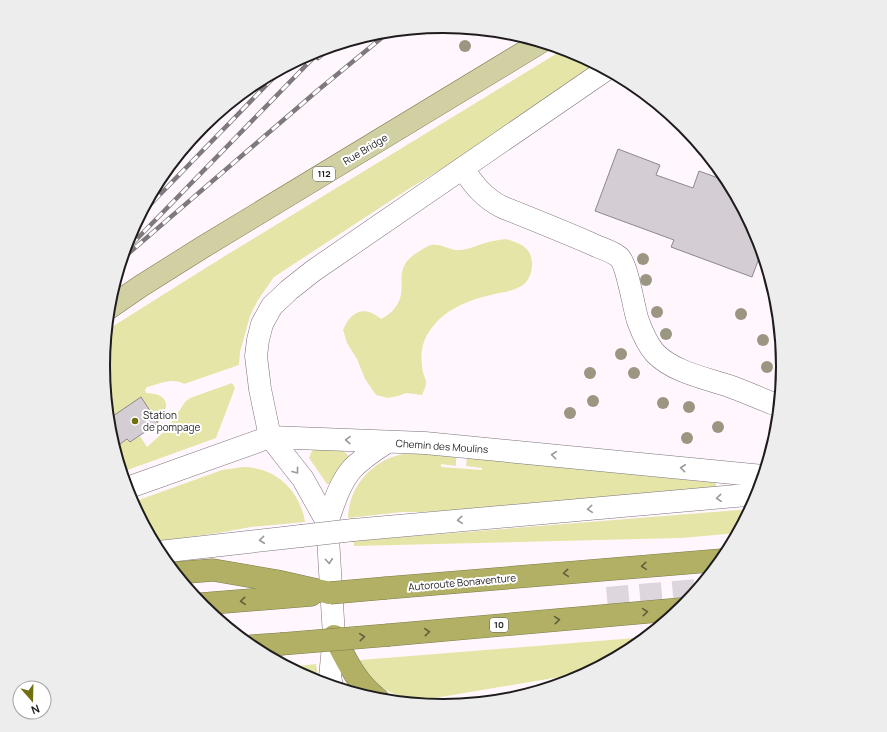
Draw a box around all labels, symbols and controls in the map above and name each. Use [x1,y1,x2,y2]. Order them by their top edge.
street label: Rue Bridge [340,130,390,168]
road number: 112 [313,167,335,181]
place label: Station de pompage [143,408,200,434]
marker: Station de pompage [130,416,140,426]
one-way arrow [345,436,351,444]
street label: Chemin des Moulins [395,436,489,456]
one-way arrow [551,451,557,460]
one-way arrow [680,464,686,473]
one-way arrow [292,466,299,473]
one-way arrow [716,494,722,503]
one-way arrow [587,505,593,514]
one-way arrow [457,516,463,525]
one-way arrow [259,535,265,544]
one-way arrow [325,558,334,564]
one-way arrow [641,562,647,571]
one-way arrow [563,568,569,577]
street label: Autoroute Bonaventure [408,570,517,594]
one-way arrow [240,596,246,605]
one-way arrow [642,607,648,616]
one-way arrow [554,615,560,624]
road number: 10 [490,618,508,632]
one-way arrow [424,627,430,636]
one-way arrow [359,633,365,642]
north arrow [12,680,52,720]
text: N [29,701,42,718]

